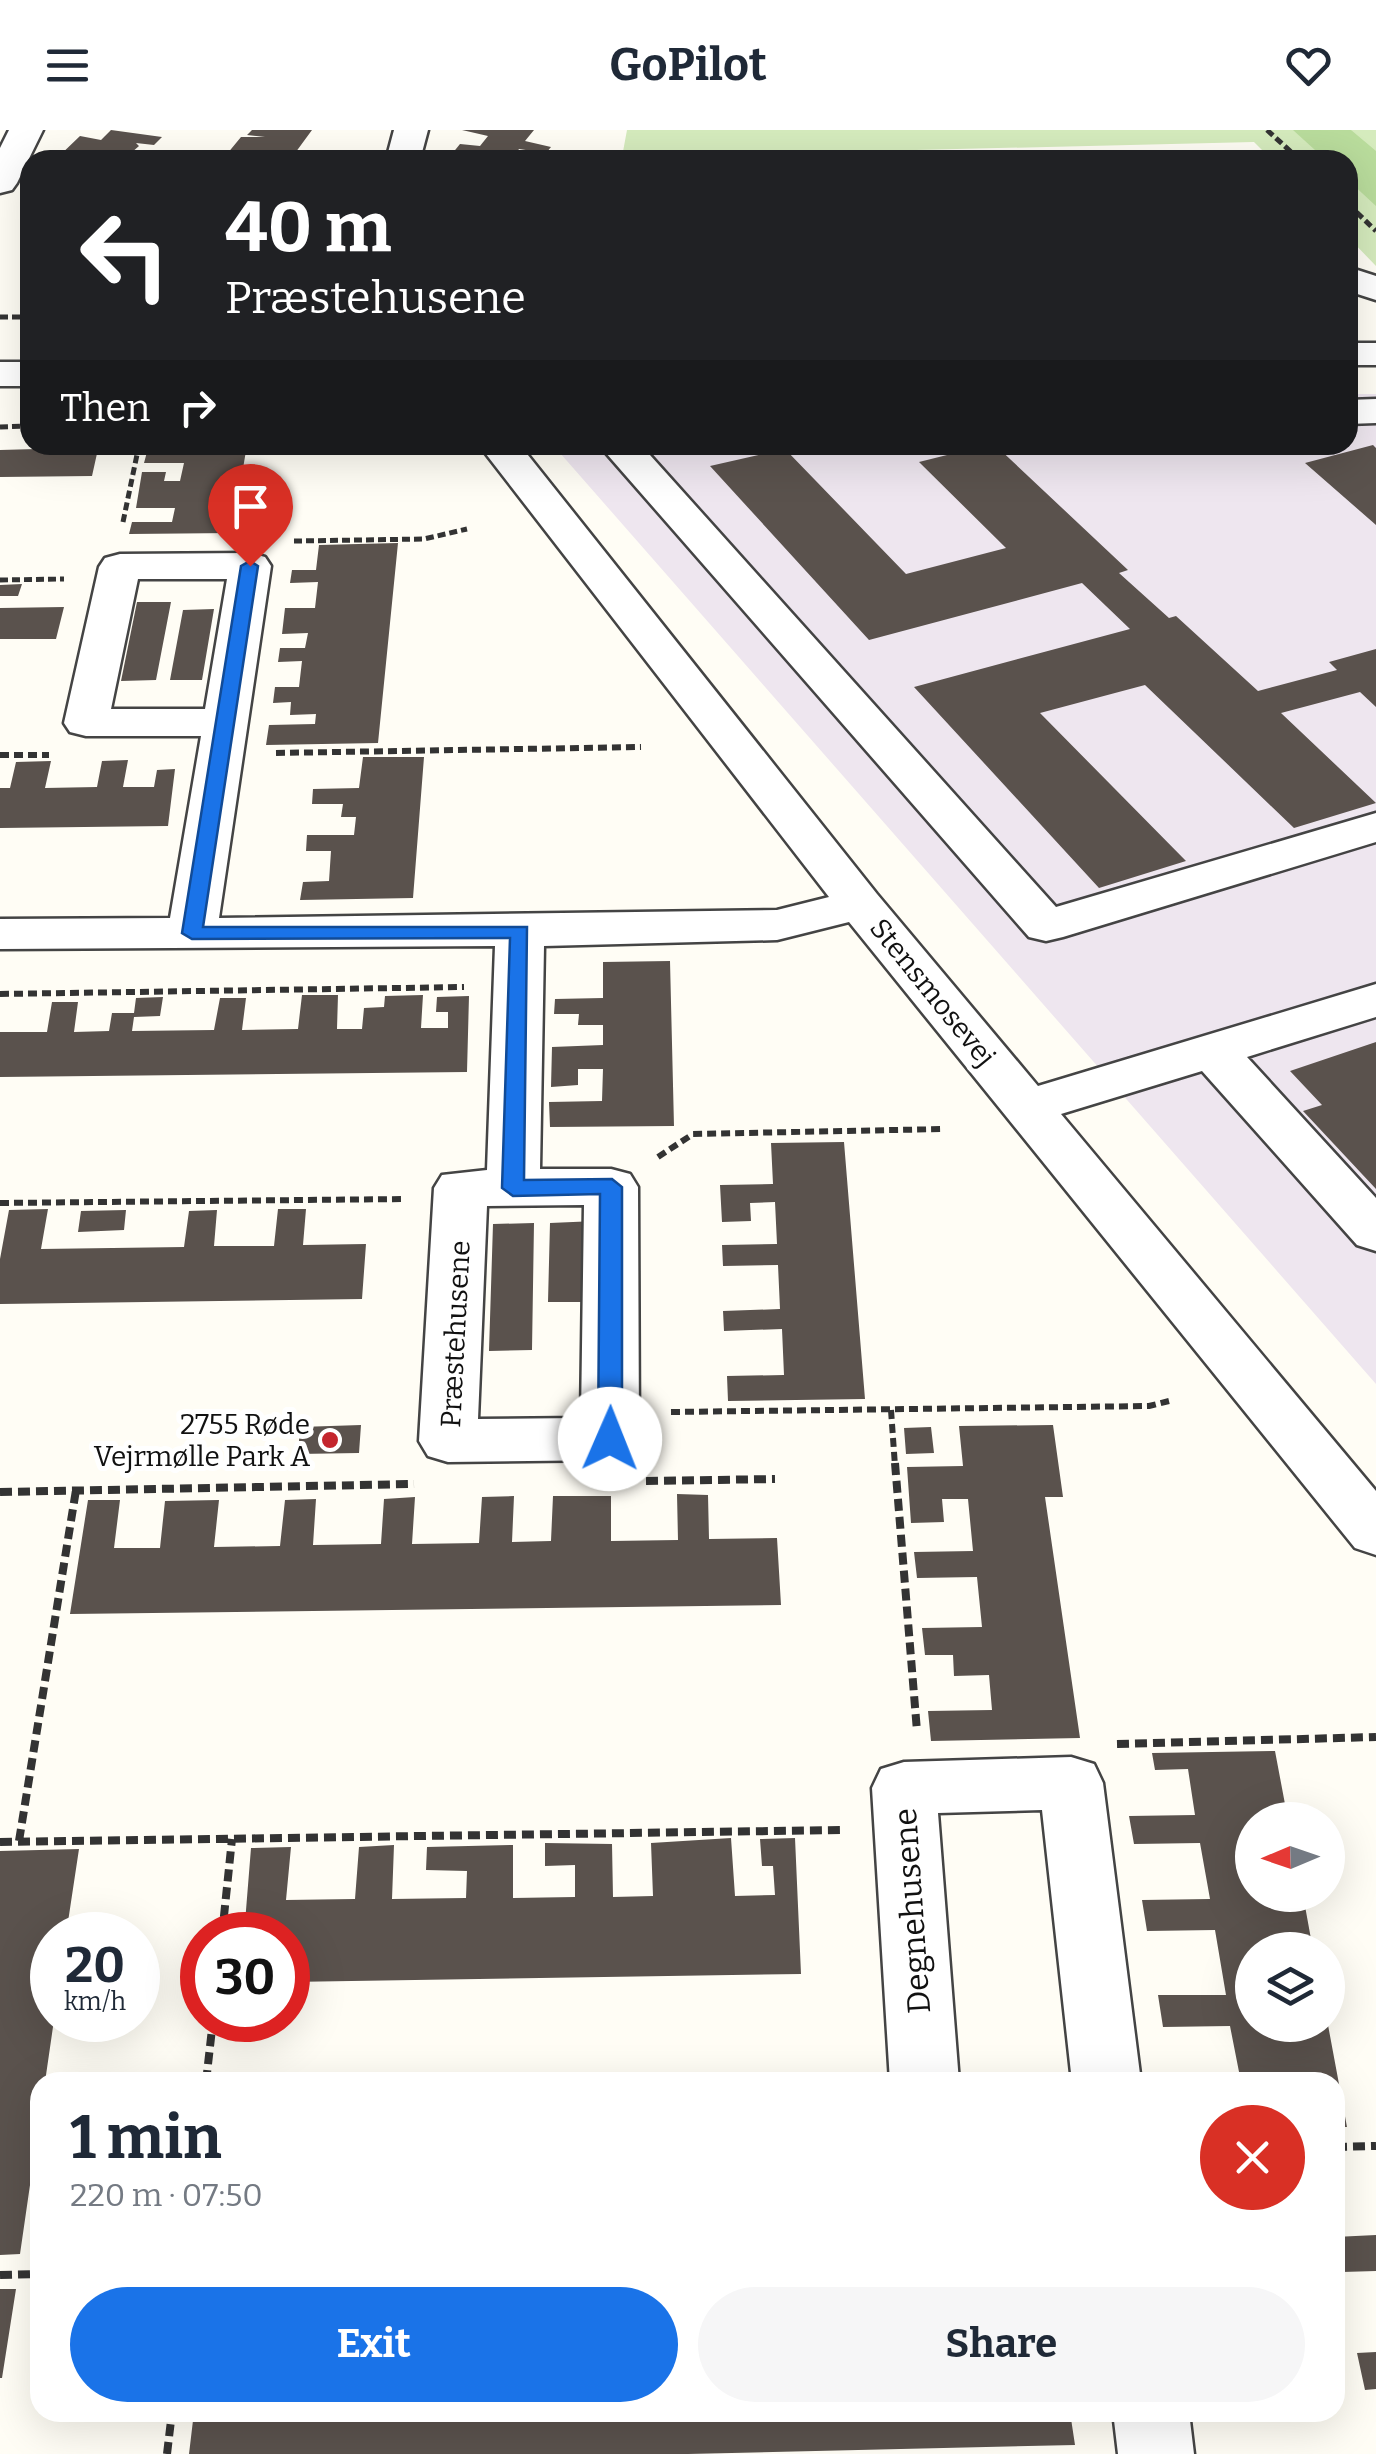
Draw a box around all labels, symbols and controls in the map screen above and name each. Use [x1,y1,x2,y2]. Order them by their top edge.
icon: menu [40,38,95,93]
text: GoPilot [609,38,767,92]
icon: heart [1281,38,1336,93]
text: 40 m [225,186,391,270]
icon: left [60,190,190,320]
text: Præstehusene [225,271,526,325]
icon: right [170,380,225,435]
text: Then [60,385,150,431]
pin [208,464,293,567]
icon: arrive [223,479,278,534]
street label: Stensmosevej [863,912,1002,1073]
street label: Præstehusene [434,1240,477,1428]
position arrow [558,1387,662,1491]
place label: 2755 Røde Vejrmølle Park A [94,1408,310,1473]
marker: 2755 Røde Vejrmølle Park A [319,1429,341,1451]
north arrow [1235,1802,1345,1912]
map controls [1235,1802,1345,2042]
street label: Degnehusene [886,1807,938,2015]
speed limit sign: 30 [180,1912,310,2042]
button: layers [1235,1932,1345,2042]
text: 20 [65,1935,125,1995]
text: km/h [64,1987,126,2017]
text: 1 min [70,2102,222,2174]
button: close [1200,2105,1305,2210]
text: 220 m · 07:50 [70,2176,263,2214]
button: Exit [70,2287,678,2402]
button: Share [698,2287,1305,2402]

